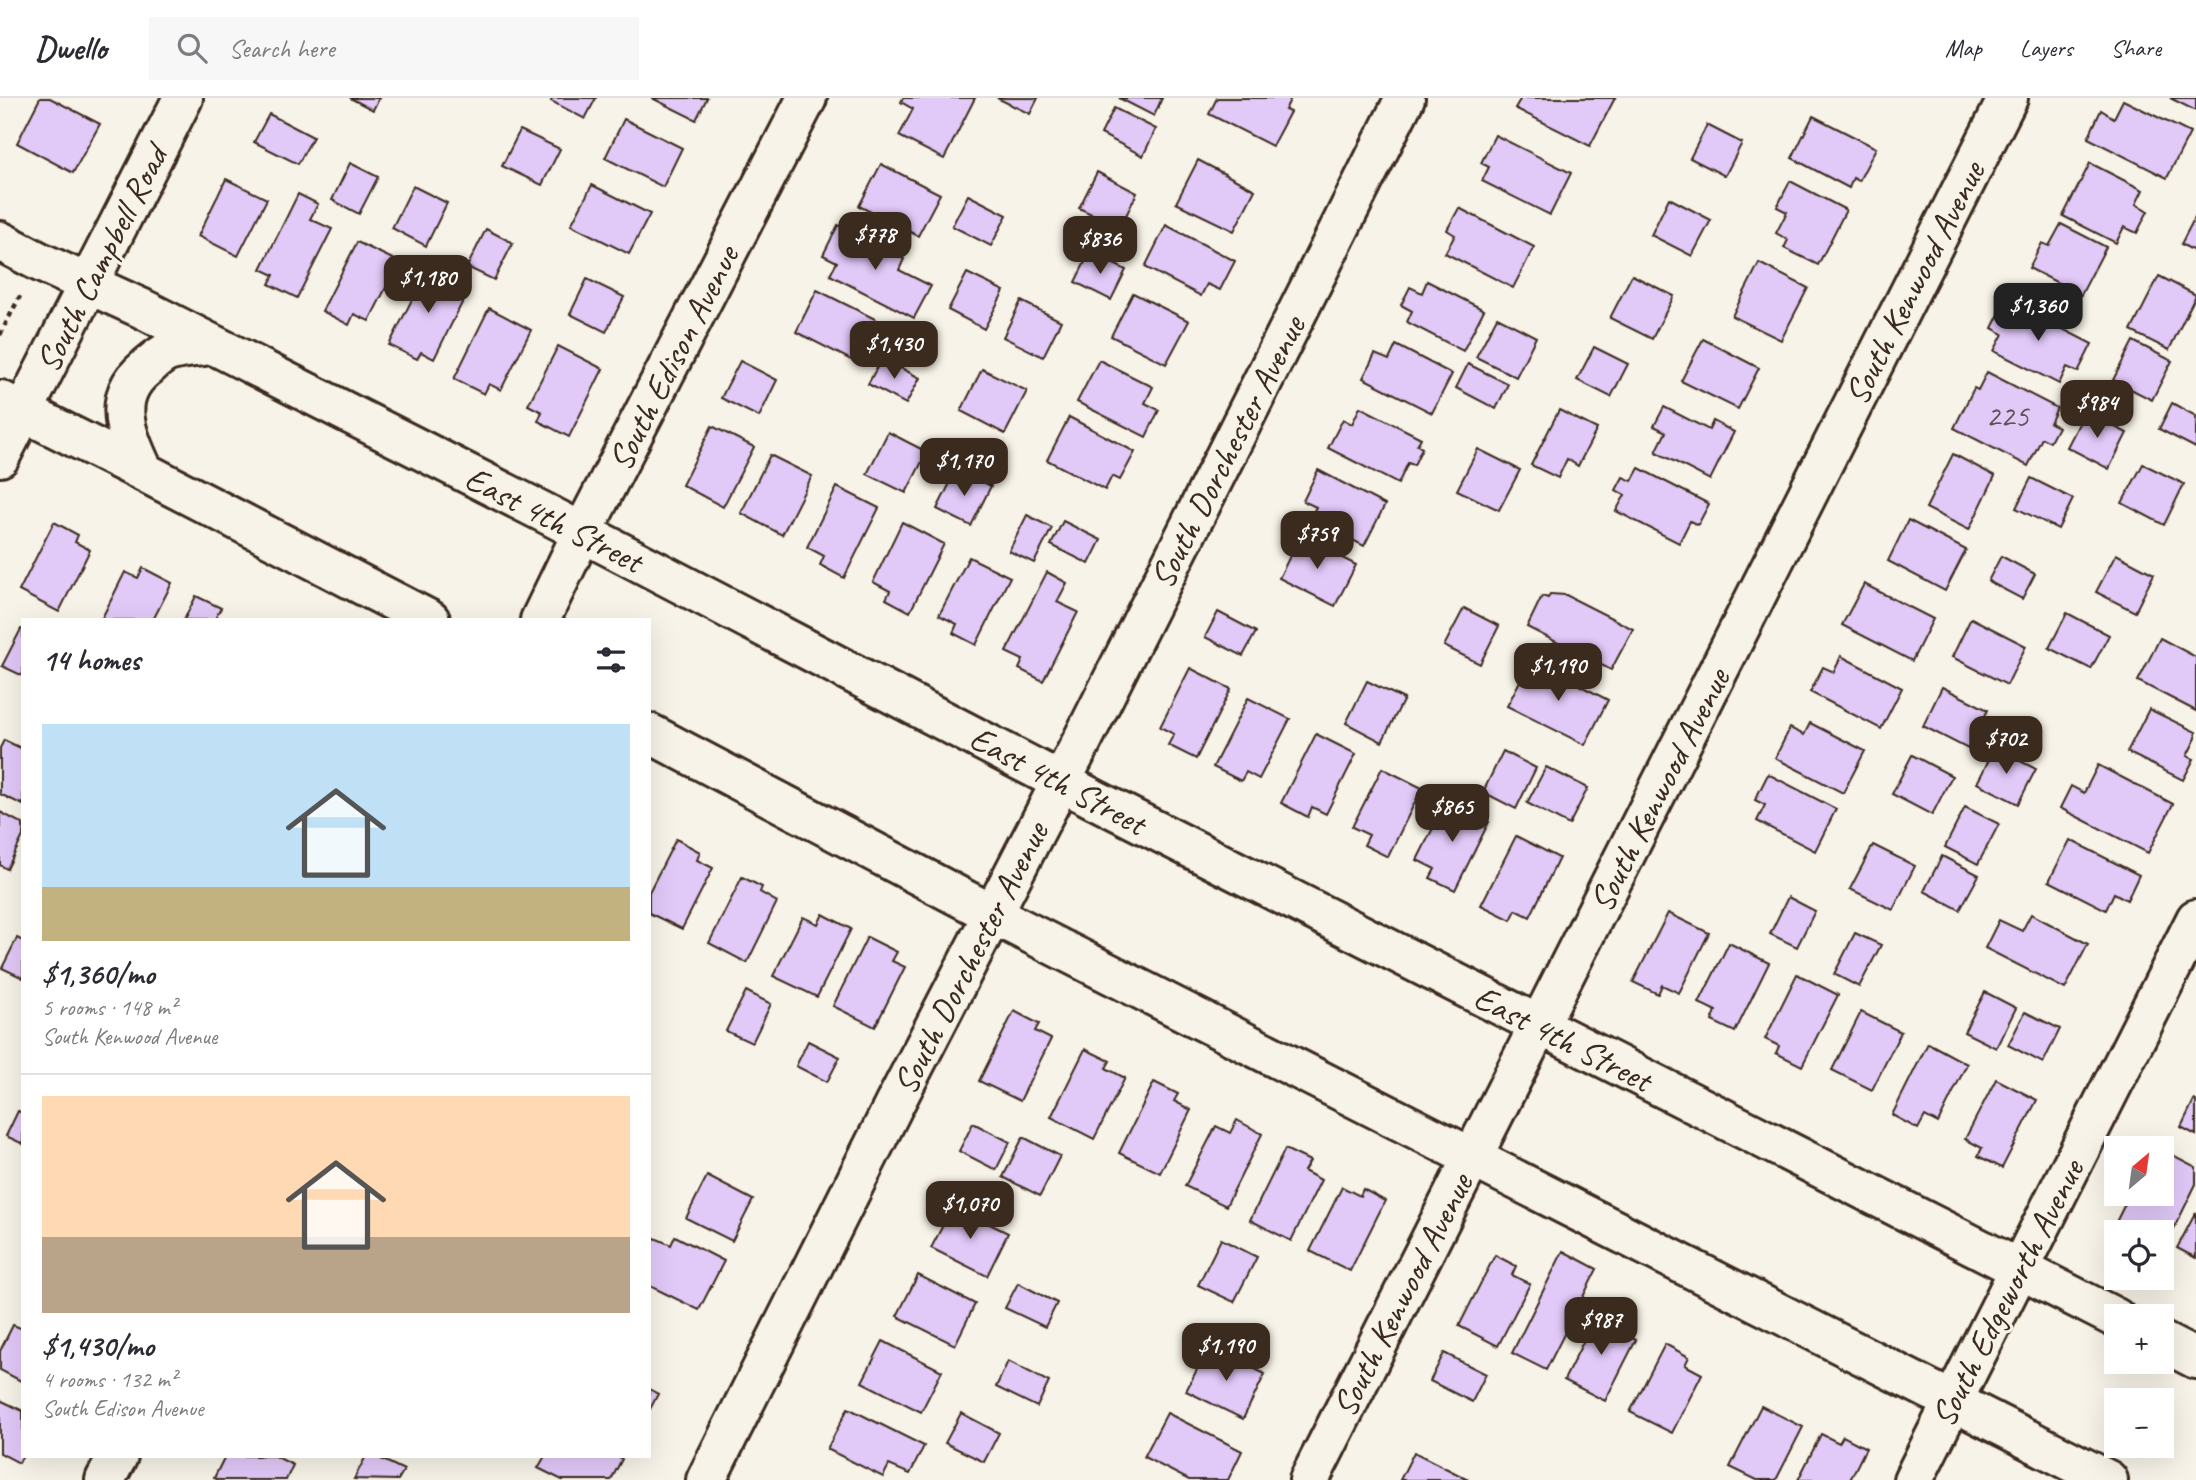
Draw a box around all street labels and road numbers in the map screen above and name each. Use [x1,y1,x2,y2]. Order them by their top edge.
street label: South Campbell Road [25,134,180,380]
street label: South Kenwood Avenue [1834,152,1996,412]
street label: South Edison Avenue [598,236,750,478]
street label: South Dorchester Avenue [1140,306,1317,596]
street label: East 4th Street [458,456,653,585]
street label: South Kenwood Avenue [1579,659,1741,919]
street label: East 4th Street [962,715,1157,847]
street label: South Dorchester Avenue [883,812,1060,1102]
street label: East 4th Street [1467,975,1662,1104]
street label: South Edgeworth Avenue [1921,1150,2095,1434]
street label: South Kenwood Avenue [1322,1164,1484,1424]

